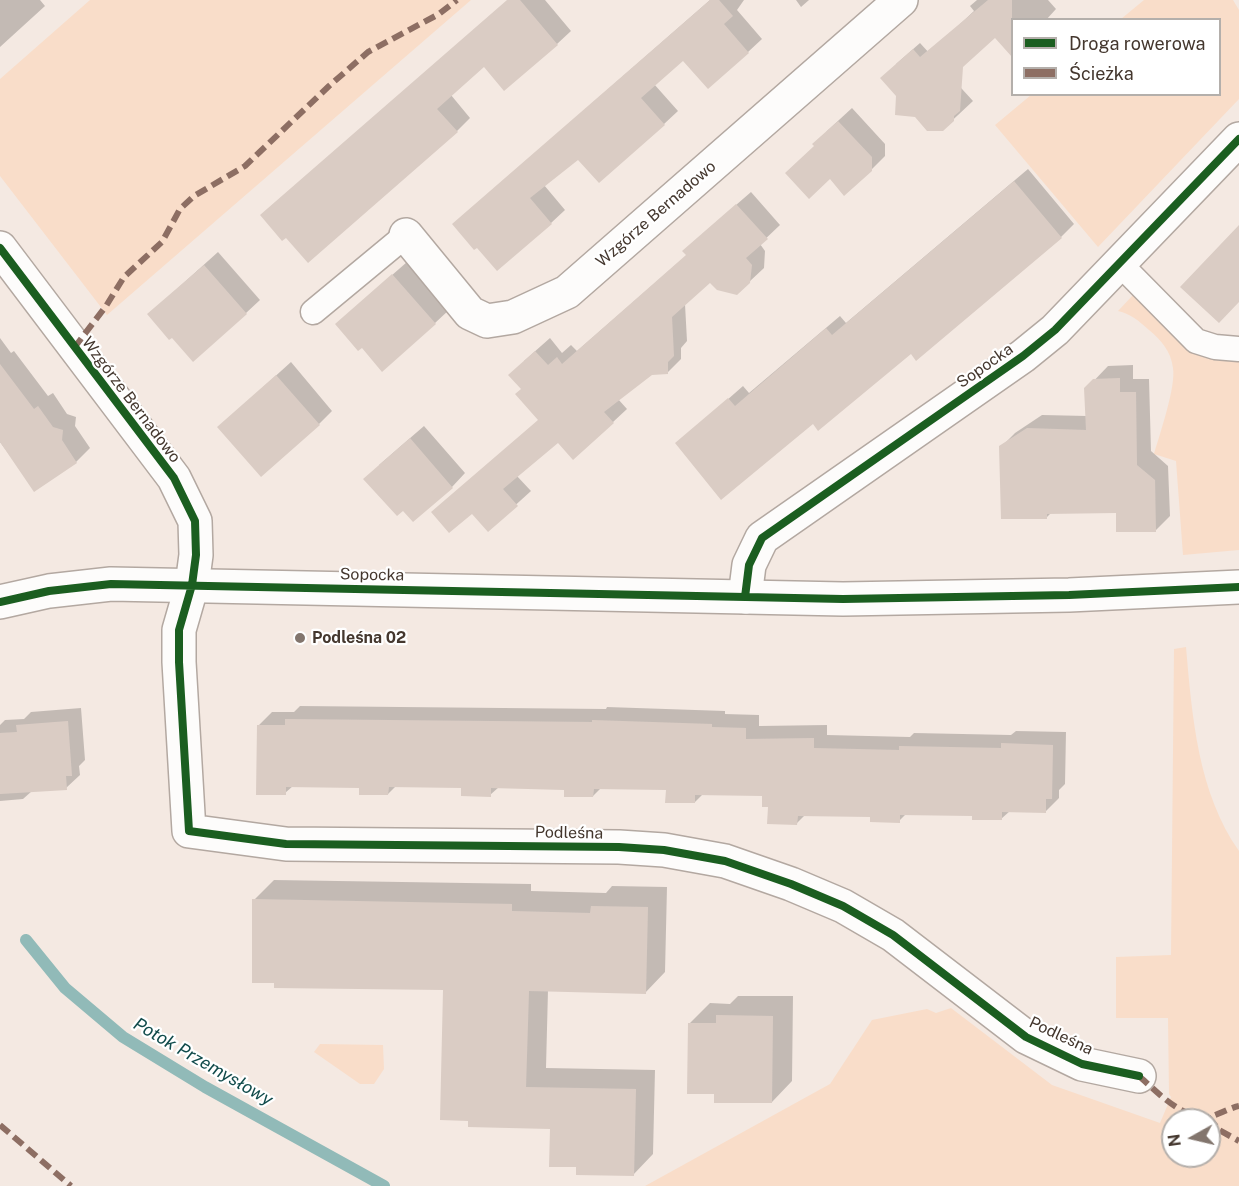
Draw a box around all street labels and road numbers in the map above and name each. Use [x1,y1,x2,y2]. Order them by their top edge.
street label: Wzgórze Bernadowo [592,157,720,271]
street label: Wzgórze Bernadowo [77,333,185,467]
street label: Sopocka [953,340,1017,392]
street label: Sopocka [340,565,404,585]
street label: Podleśna [535,823,603,843]
street label: Podleśna [1026,1013,1096,1059]

